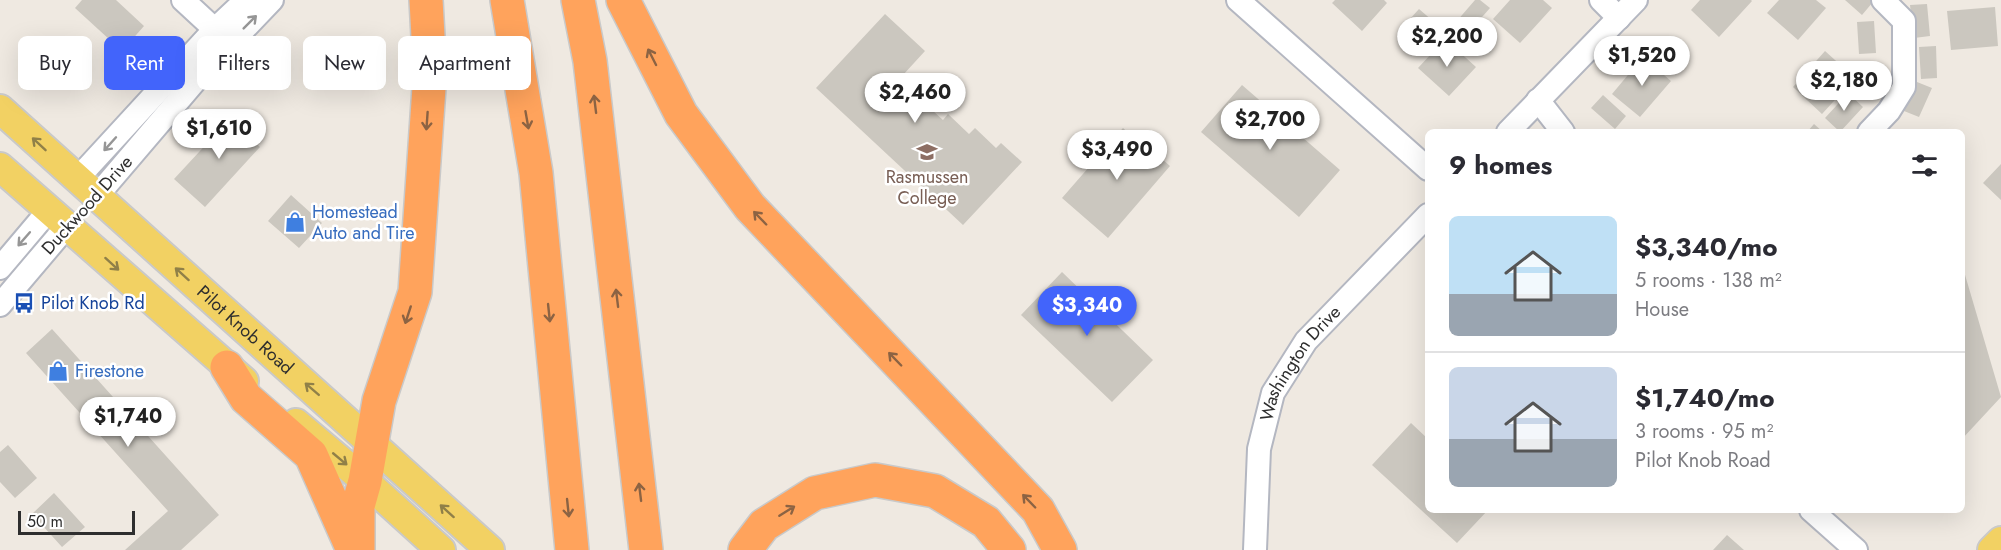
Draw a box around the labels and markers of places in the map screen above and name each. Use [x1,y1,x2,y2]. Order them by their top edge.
pin: $2,200 [1398,17,1496,68]
pin: $1,520 [1593,36,1691,87]
pin: $2,180 [1795,61,1893,112]
pin: $2,460 [866,73,964,124]
pin: $2,700 [1221,100,1319,151]
pin: $1,610 [170,109,268,160]
pin: $3,490 [1068,130,1166,181]
school or university icon: Rasmussen College [915,140,939,164]
place label: Rasmussen College [886,164,968,211]
place label: Homestead Auto and Tire [312,199,415,246]
shop icon: Homestead Auto and Tire [283,210,307,234]
pin: $3,340 [1038,286,1136,337]
place label: Pilot Knob Rd [41,290,145,316]
bus stop icon: Pilot Knob Rd [12,291,36,315]
place label: Firestone [75,358,144,384]
shop icon: Firestone [46,359,70,383]
pin: $1,740 [79,397,177,448]

